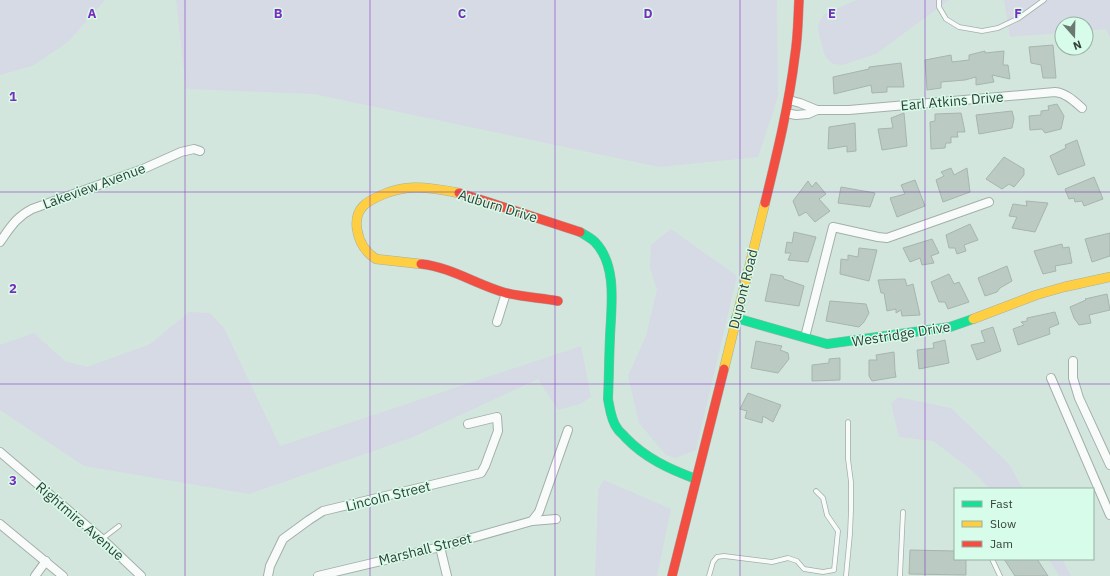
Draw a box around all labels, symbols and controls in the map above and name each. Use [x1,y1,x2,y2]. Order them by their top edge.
text: A [88,5,97,22]
text: B [274,5,283,22]
text: C [458,5,467,22]
text: D [643,5,653,22]
text: E [828,5,836,22]
text: F [1014,5,1022,22]
north arrow [1054,16,1094,56]
text: N [1071,37,1084,53]
text: 1 [9,88,17,105]
street label: Earl Atkins Drive [900,88,1004,114]
street label: Lakeview Avenue [40,159,148,213]
street label: Auburn Drive [456,185,540,227]
street label: Dupont Road [724,247,762,331]
text: 2 [9,280,17,297]
street label: Westridge Drive [851,317,952,351]
text: 3 [9,472,17,489]
street label: Lincoln Street [344,477,432,515]
street label: Rightmire Avenue [32,478,128,564]
legend [954,488,1094,560]
text: Fast [990,496,1013,511]
text: Slow [990,516,1016,531]
street label: Marshall Street [376,529,474,569]
text: Jam [990,536,1013,551]

